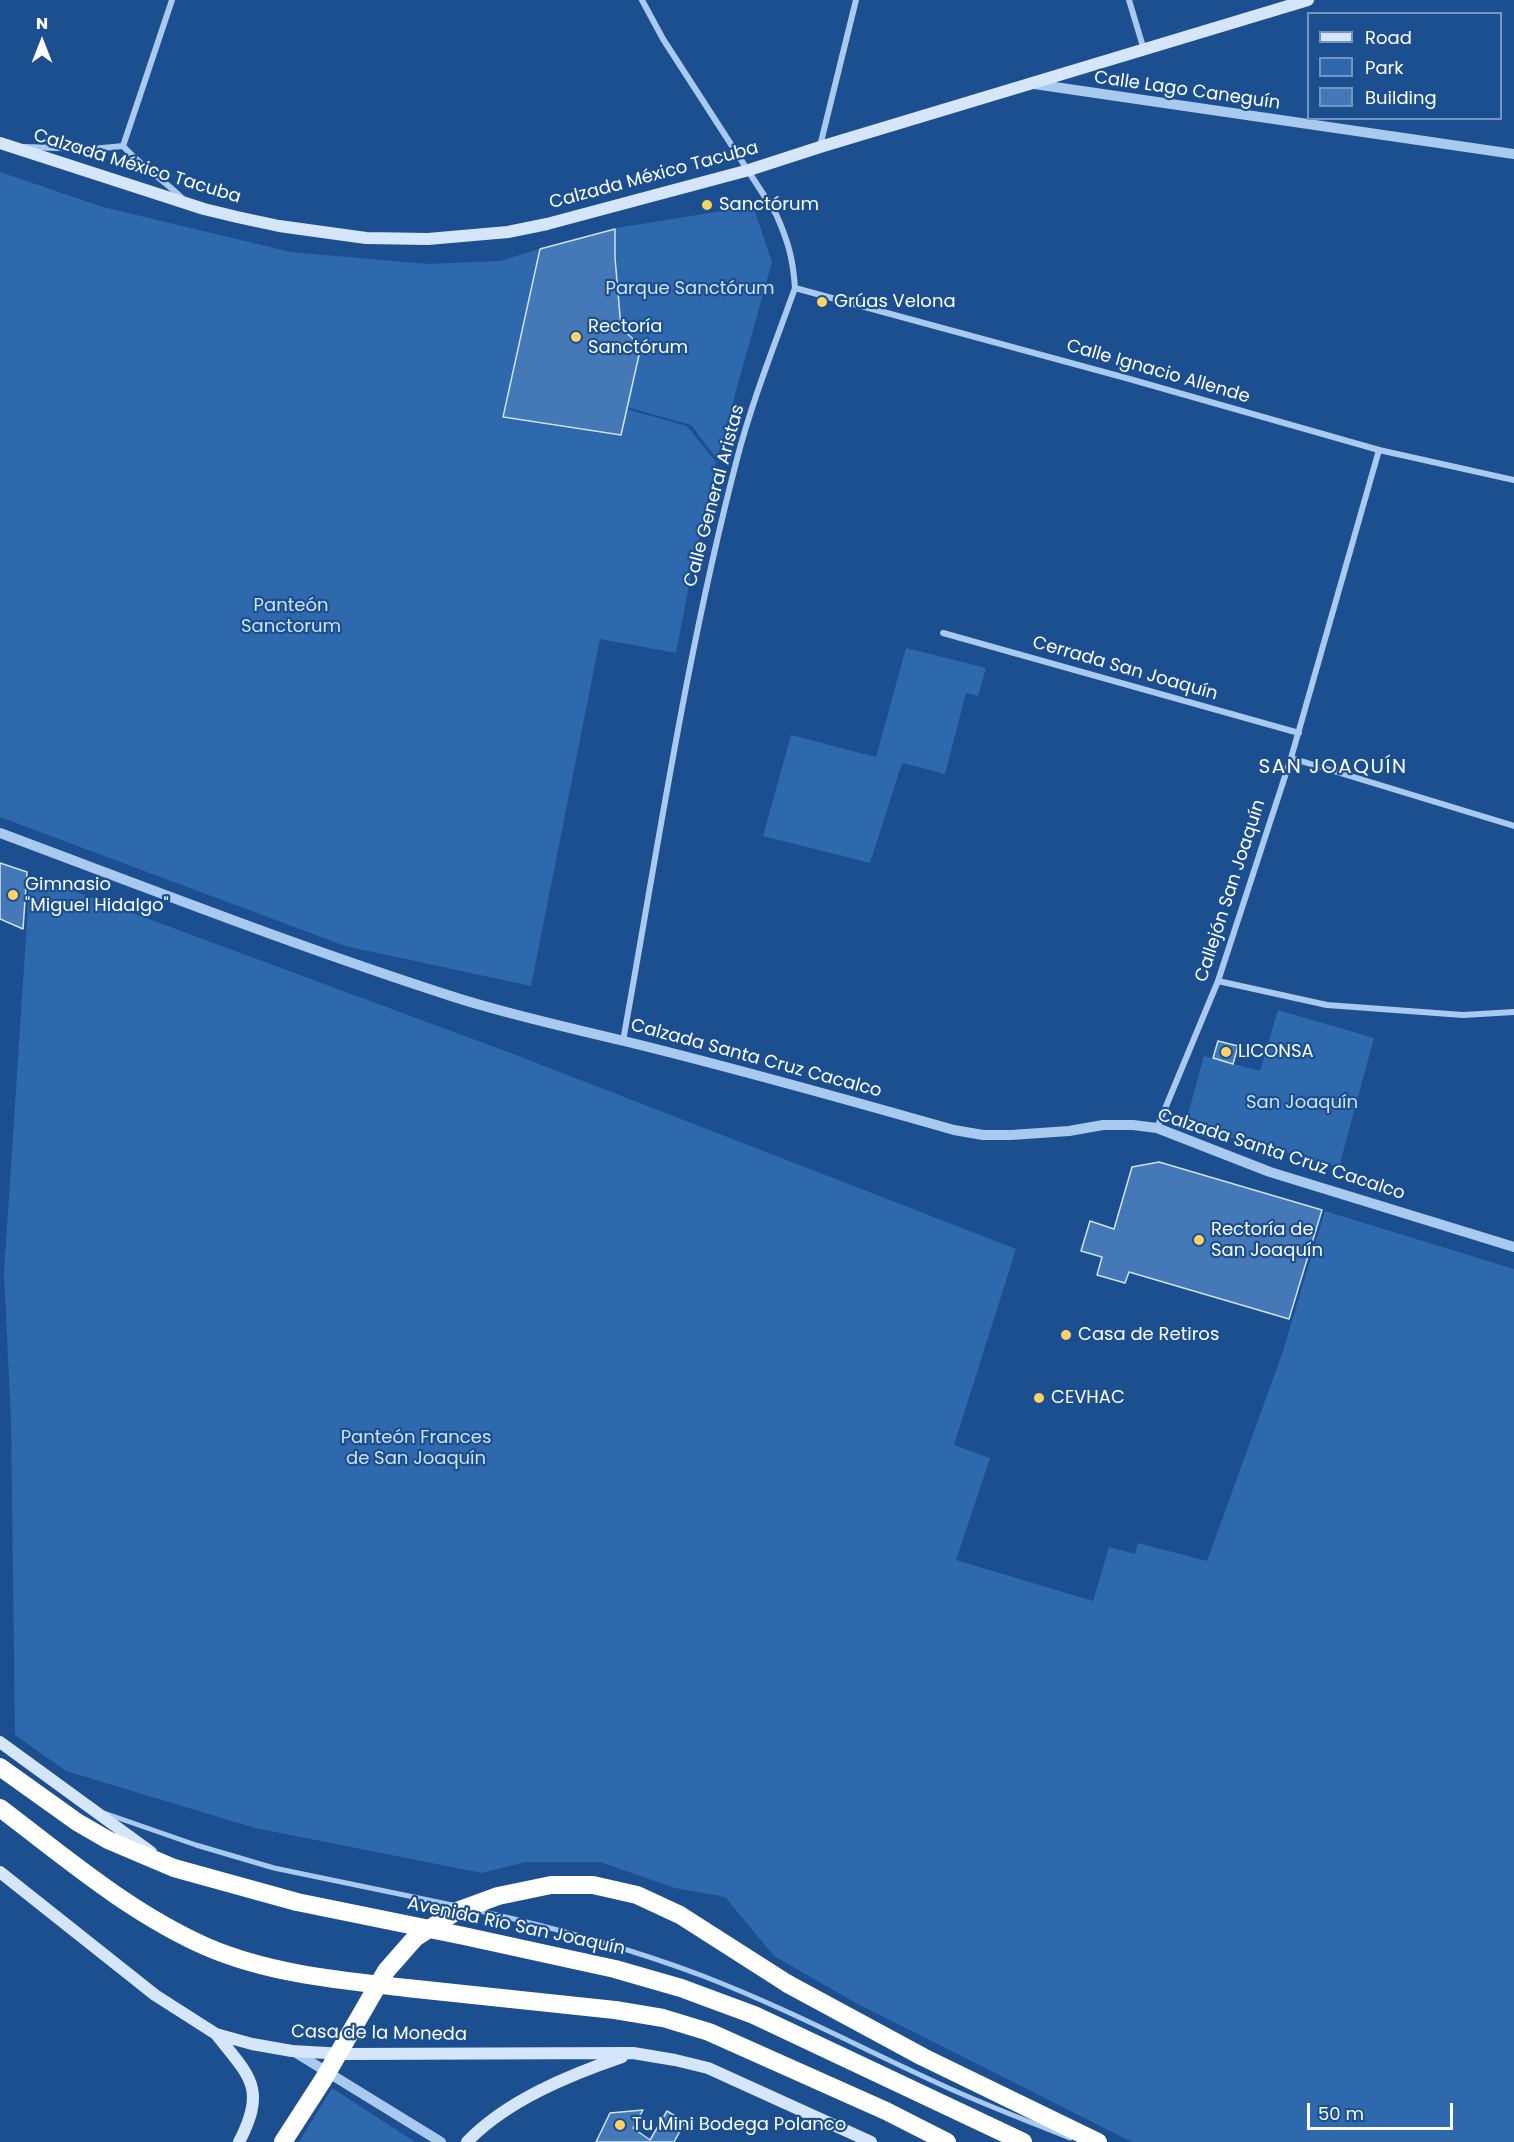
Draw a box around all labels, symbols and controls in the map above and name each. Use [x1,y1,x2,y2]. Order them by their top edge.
north arrow [12,12,72,72]
text: N [36,12,48,35]
legend [1307,12,1502,120]
text: Road [1365,25,1412,50]
text: Park [1365,55,1404,80]
street label: Calle Lago Caneguín [1093,67,1281,115]
text: Building [1365,85,1437,110]
street label: Calzada México Tacuba [31,125,243,209]
street label: Calzada México Tacuba [547,138,761,214]
place label: Sanctórum [719,194,819,216]
marker: Sanctórum [700,198,714,212]
park label: Parque Sanctórum [606,278,774,300]
place label: Grúas Velona [834,291,956,313]
marker: Grúas Velona [815,295,829,309]
place label: Rectoría Sanctórum [588,316,688,358]
marker: Rectoría Sanctórum [569,330,583,344]
street label: Calle Ignacio Allende [1064,335,1252,409]
street label: Calle General Aristas [680,403,750,589]
park label: Panteón Sanctorum [241,595,341,638]
street label: Cerrada San Joaquín [1030,632,1220,706]
district label: SAN JOAQUÍN [1258,756,1408,780]
street label: Callejón San Joaquín [1191,797,1271,985]
place label: Gimnasio "Miguel Hidalgo" [25,874,169,916]
marker: Gimnasio "Miguel Hidalgo" [6,888,20,902]
street label: Calzada Santa Cruz Cacalco [628,1015,884,1103]
place label: LICONSA [1238,1041,1314,1063]
marker: LICONSA [1219,1045,1233,1059]
park label: San Joaquín [1246,1092,1358,1114]
street label: Calzada Santa Cruz Cacalco [1155,1105,1407,1205]
place label: Rectoría de San Joaquín [1211,1219,1323,1262]
marker: Rectoría de San Joaquín [1192,1233,1206,1247]
place label: Casa de Retiros [1078,1324,1219,1346]
marker: Casa de Retiros [1059,1328,1073,1342]
place label: CEVHAC [1051,1387,1125,1409]
marker: CEVHAC [1032,1391,1046,1405]
park label: Panteón Frances de San Joaquín [341,1427,491,1470]
street label: Avenida Río San Joaquín [405,1893,627,1961]
street label: Casa de la Moneda [291,2022,467,2046]
scale bar [1310,2091,1456,2129]
text: 50 m [1318,2101,1364,2126]
place label: Tu Mini Bodega Polanco [632,2114,846,2136]
marker: Tu Mini Bodega Polanco [613,2118,627,2132]

